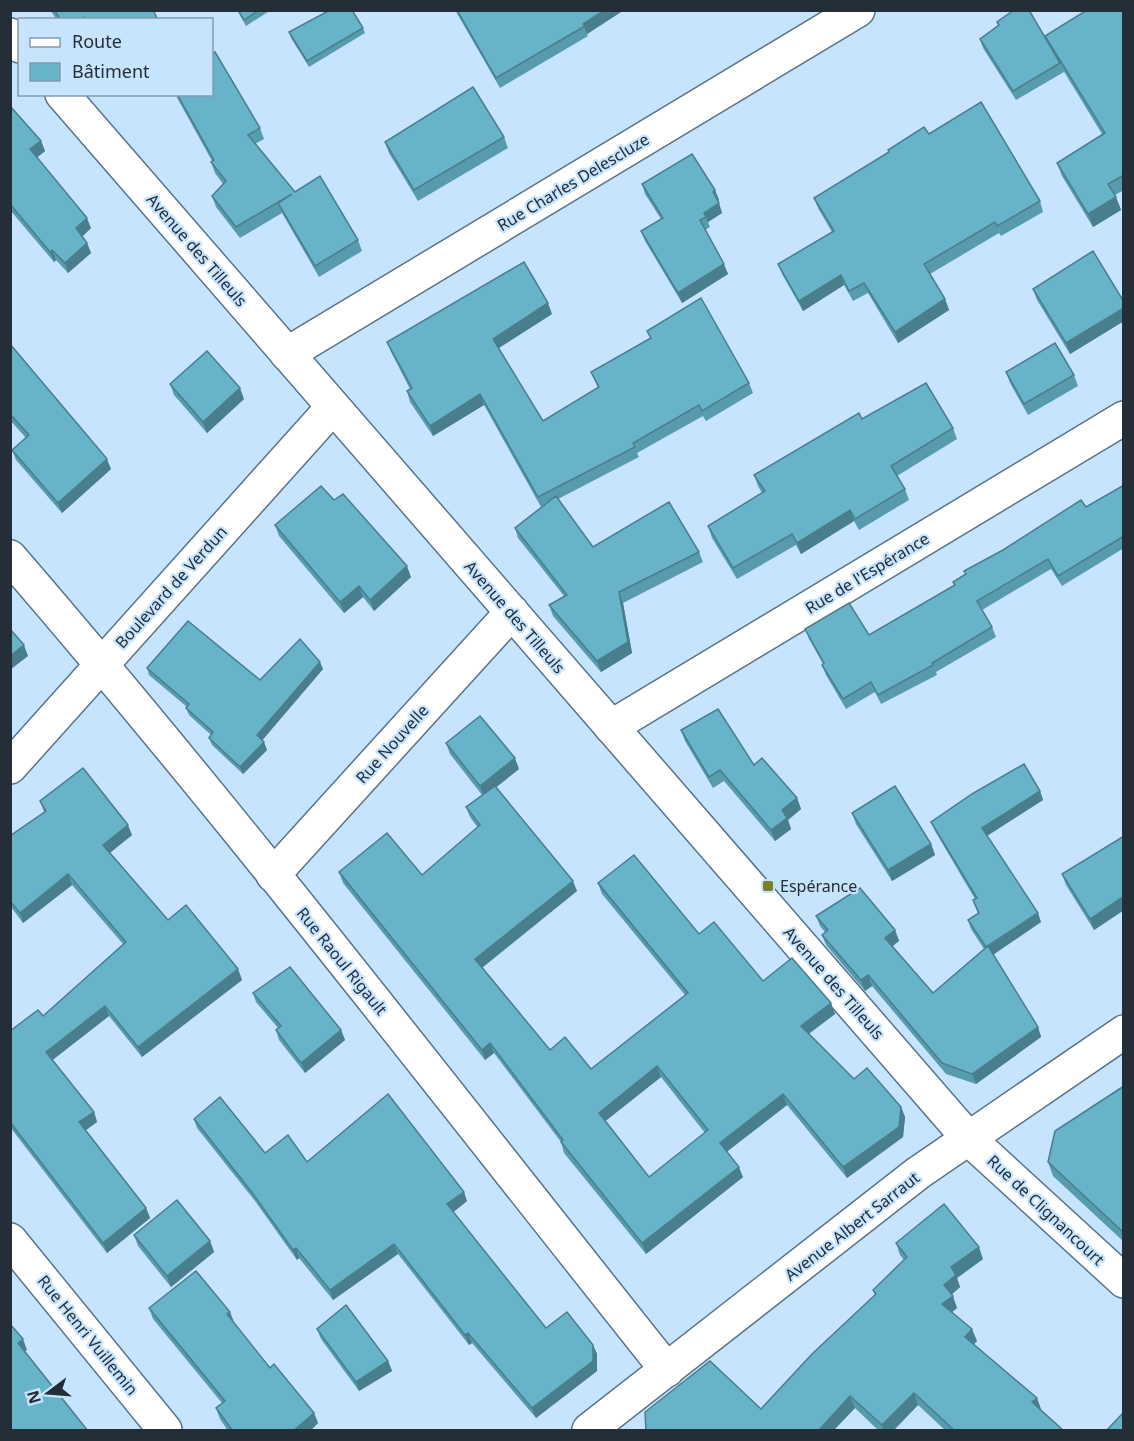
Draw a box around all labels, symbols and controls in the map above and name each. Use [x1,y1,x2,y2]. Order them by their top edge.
legend [18,18,213,96]
text: Route [72,29,122,53]
text: Bâtiment [72,59,150,83]
street label: Rue Charles Delescluze [493,128,653,236]
street label: Avenue des Tilleuls [142,189,252,311]
street label: Boulevard de Verdun [110,521,232,653]
street label: Rue de l'Espérance [801,527,933,619]
street label: Avenue des Tilleuls [460,556,570,678]
street label: Rue Nouvelle [351,700,433,788]
place label: Espérance [780,875,857,897]
marker: Espérance [761,879,775,893]
street label: Rue Raoul Rigault [292,903,392,1020]
street label: Avenue des Tilleuls [779,922,889,1044]
street label: Rue de Clignancourt [983,1150,1109,1270]
street label: Avenue Albert Sarraut [780,1166,924,1286]
street label: Rue Henri Vuillemin [33,1270,143,1400]
north arrow [18,1363,78,1423]
text: N [21,1388,46,1406]

